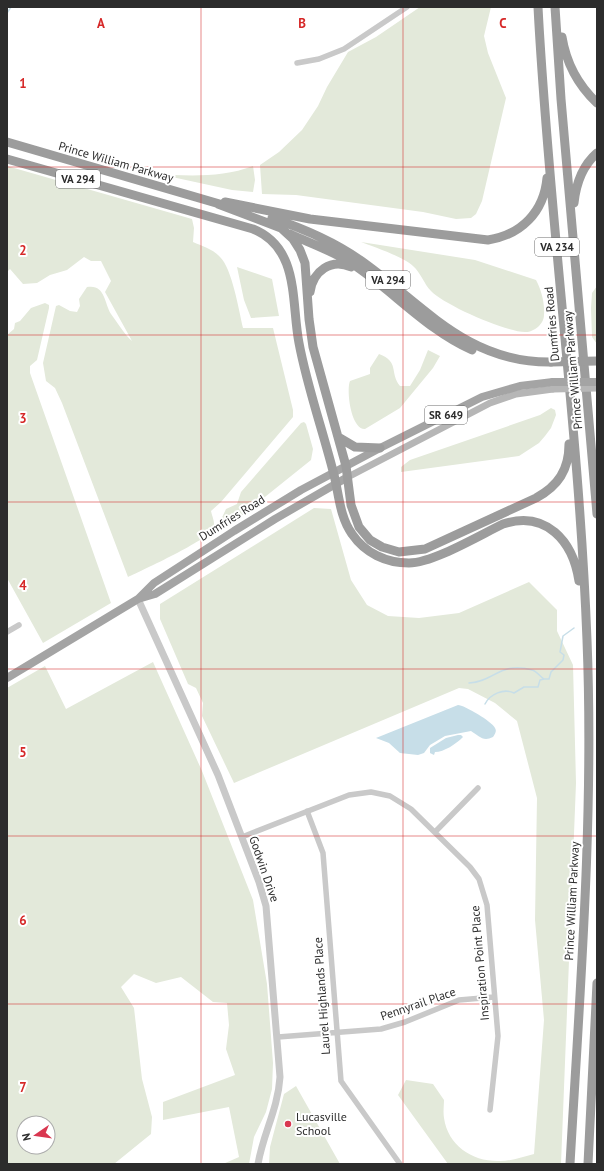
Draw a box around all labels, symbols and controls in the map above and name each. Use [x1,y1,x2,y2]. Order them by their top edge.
text: A [97,15,105,32]
text: B [298,15,306,32]
text: C [499,15,507,32]
text: 1 [19,75,27,92]
street label: Prince William Parkway [57,138,176,185]
road number: VA 294 [56,170,100,188]
road number: VA 234 [535,238,579,256]
text: 2 [19,242,27,259]
road number: VA 294 [366,271,410,289]
street label: Dumfries Road [541,286,562,362]
street label: Prince William Parkway [560,310,585,430]
road number: SR 649 [425,406,467,424]
text: 3 [19,410,27,427]
street label: Dumfries Road [196,491,267,544]
text: 4 [19,577,27,594]
text: 5 [19,744,27,761]
street label: Godwin Drive [246,834,283,904]
street label: Prince William Parkway [561,841,582,961]
street label: Inspiration Point Place [467,905,492,1021]
text: 6 [19,912,27,929]
street label: Laurel Highlands Place [310,937,333,1055]
street label: Pennyrail Place [378,984,457,1023]
text: 7 [19,1079,27,1096]
place label: Lucasville School [296,1109,347,1138]
north arrow [16,1115,56,1155]
marker: Lucasville School [283,1119,293,1129]
text: N [19,1132,34,1142]

